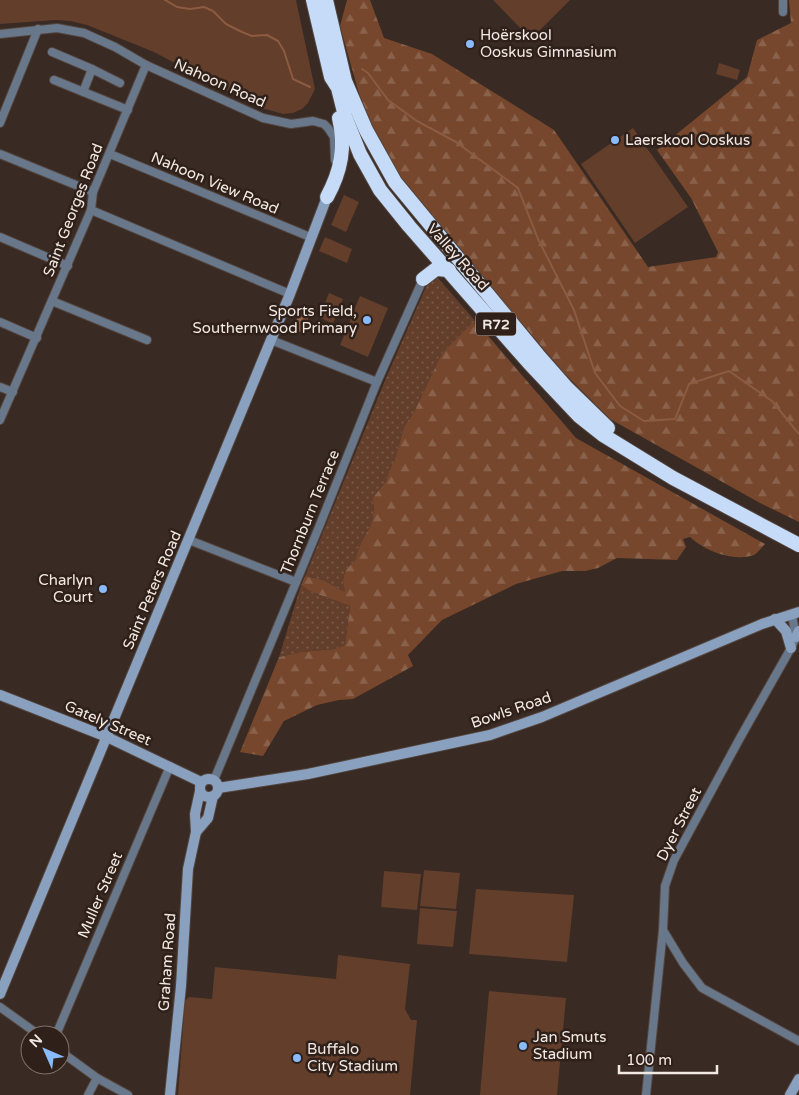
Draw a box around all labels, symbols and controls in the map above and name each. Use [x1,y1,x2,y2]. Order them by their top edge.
place label: Hoërskool Ooskus Gimnasium [480,26,617,61]
marker: Hoërskool Ooskus Gimnasium [464,38,476,50]
street label: Nahoon Road [171,55,269,111]
place label: Laerskool Ooskus [625,131,750,149]
marker: Laerskool Ooskus [609,134,621,146]
street label: Saint Georges Road [39,141,107,279]
street label: Nahoon View Road [149,148,281,218]
street label: Valley Road [423,220,493,294]
place label: Sports Field, Southernwood Primary [193,302,357,337]
road number: R72 [476,312,516,336]
marker: Sports Field, Southernwood Primary [361,314,373,326]
street label: Thornburn Terrace [277,447,343,577]
street label: Saint Peters Road [119,528,185,652]
place label: Charlyn Court [38,571,93,606]
marker: Charlyn Court [97,583,109,595]
street label: Bowls Road [468,688,554,732]
street label: Gately Street [62,697,154,749]
street label: Dyer Street [653,784,705,864]
street label: Muller Street [74,849,126,941]
street label: Graham Road [155,912,179,1012]
north arrow [20,1025,70,1075]
place label: Jan Smuts Stadium [533,1028,606,1063]
text: N [26,1031,46,1051]
place label: Buffalo City Stadium [307,1040,398,1075]
marker: Jan Smuts Stadium [517,1040,529,1052]
scale bar [619,1042,716,1074]
text: 100 m [626,1051,672,1069]
marker: Buffalo City Stadium [291,1052,303,1064]

